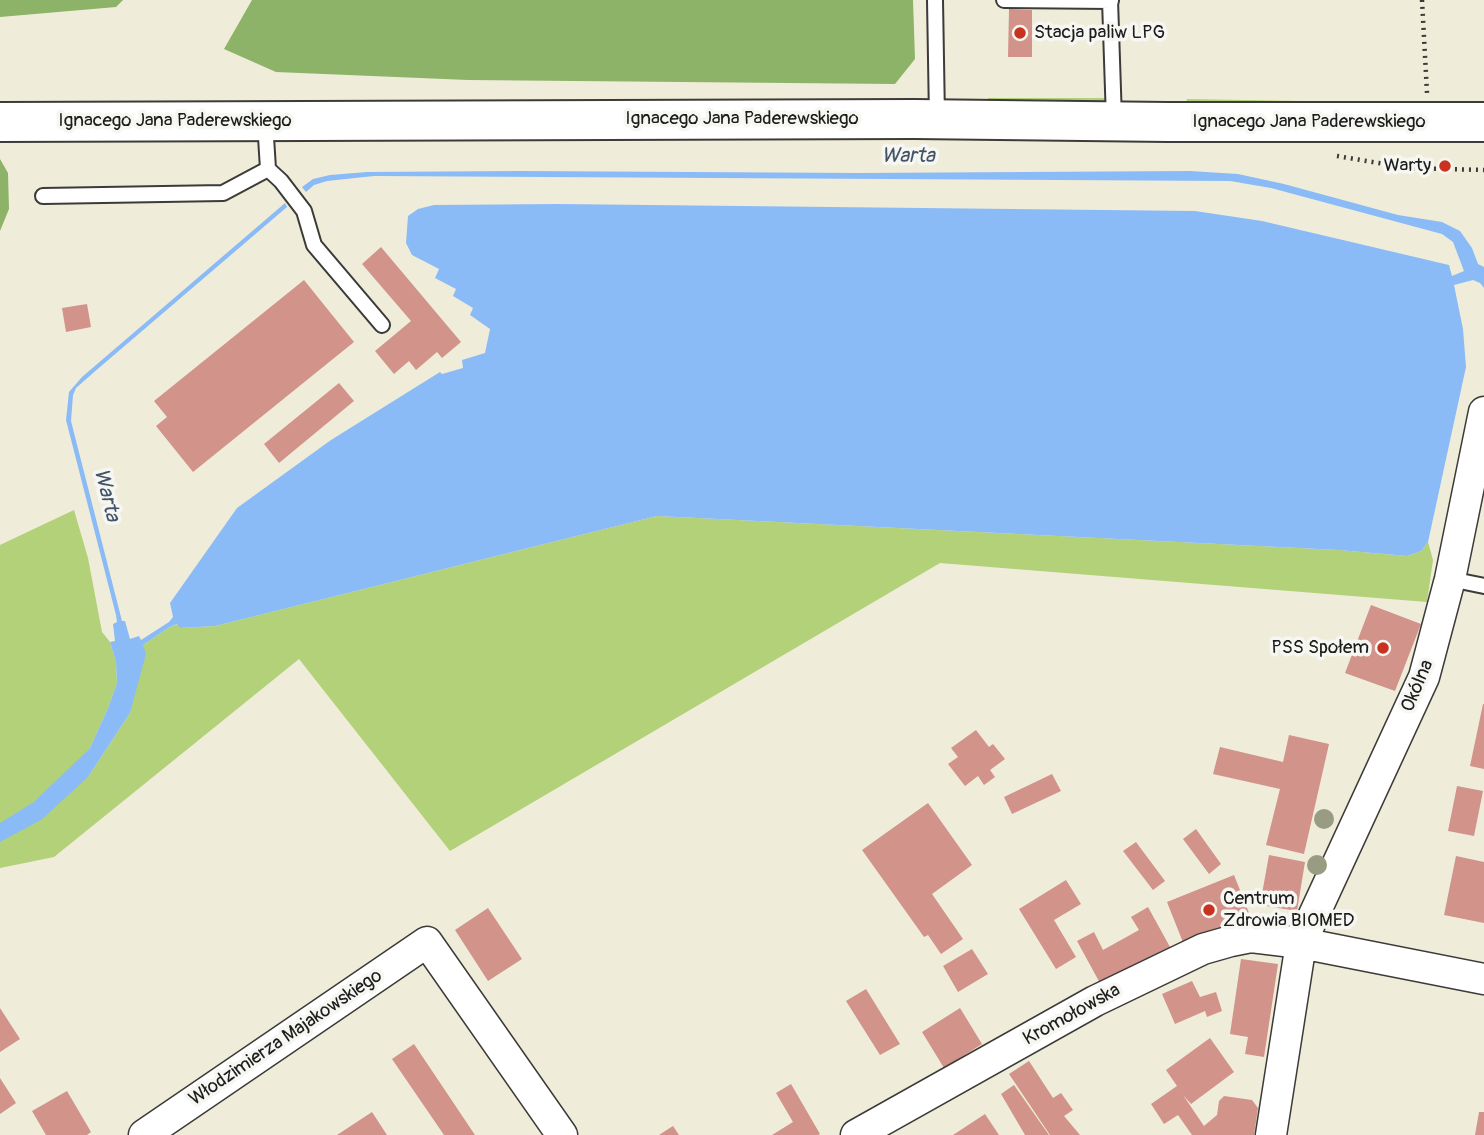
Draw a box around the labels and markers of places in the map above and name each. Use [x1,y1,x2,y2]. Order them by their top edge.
place label: Stacja paliw LPG [1034,22,1165,44]
marker: Stacja paliw LPG [1012,25,1028,41]
place label: Warty [1383,155,1431,177]
marker: Warty [1437,158,1453,174]
place label: PSS Społem [1271,637,1369,659]
marker: PSS Społem [1375,640,1391,656]
place label: Centrum Zdrowia BIOMED [1223,888,1354,932]
marker: Centrum Zdrowia BIOMED [1201,902,1217,918]

